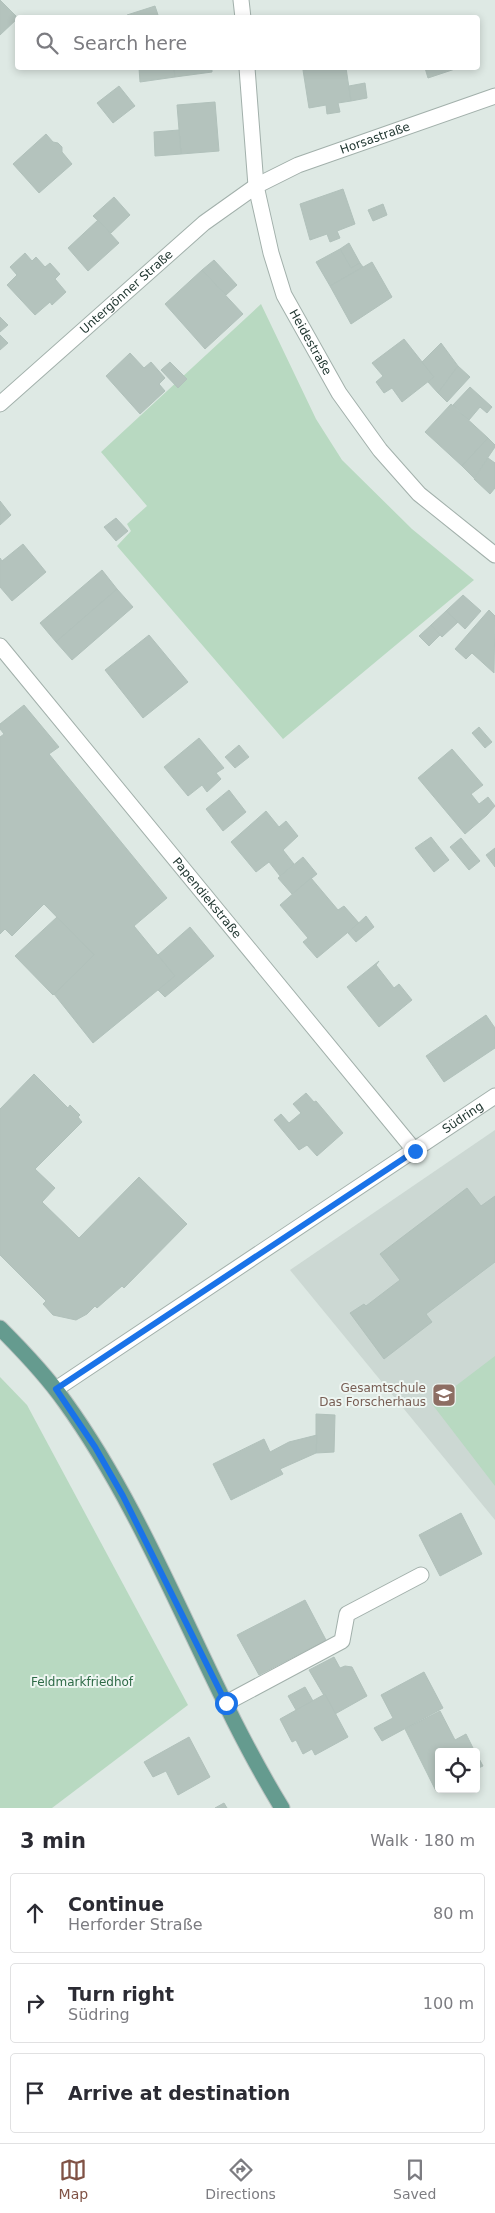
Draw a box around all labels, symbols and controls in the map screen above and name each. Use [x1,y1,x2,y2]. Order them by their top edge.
search box [15,15,480,70]
icon: search [33,29,61,57]
text: Search here [73,32,187,54]
street label: Horsastraße [338,119,412,157]
street label: Untergönner Straße [77,247,176,337]
street label: Heidestraße [286,307,334,377]
street label: Papendiekstraße [170,855,244,941]
street label: Südring [440,1099,486,1136]
route end [404,1140,427,1163]
place label: Gesamtschule Das Forscherhaus [319,1381,426,1409]
school or university icon: Gesamtschule Das Forscherhaus [431,1382,457,1408]
park label: Feldmarkfriedhof [31,1675,134,1689]
route start [215,1692,238,1715]
map controls [435,1748,480,1793]
button: locate [435,1748,480,1793]
text: 3 min [20,1829,86,1853]
text: Walk · 180 m [370,1831,475,1850]
text: Continue [68,1893,164,1915]
icon: ahead [21,1899,49,1927]
text: 80 m [433,1904,474,1923]
text: Herforder Straße [68,1915,203,1934]
text: Turn right [68,1983,174,2005]
icon: right [21,1989,49,2017]
text: 100 m [423,1994,474,2013]
text: Südring [68,2005,130,2024]
icon: arrive [21,2079,49,2107]
text: Arrive at destination [68,2082,290,2104]
tab: Map [59,2156,88,2202]
tab: Directions [205,2156,276,2202]
tab: Saved [393,2156,436,2202]

